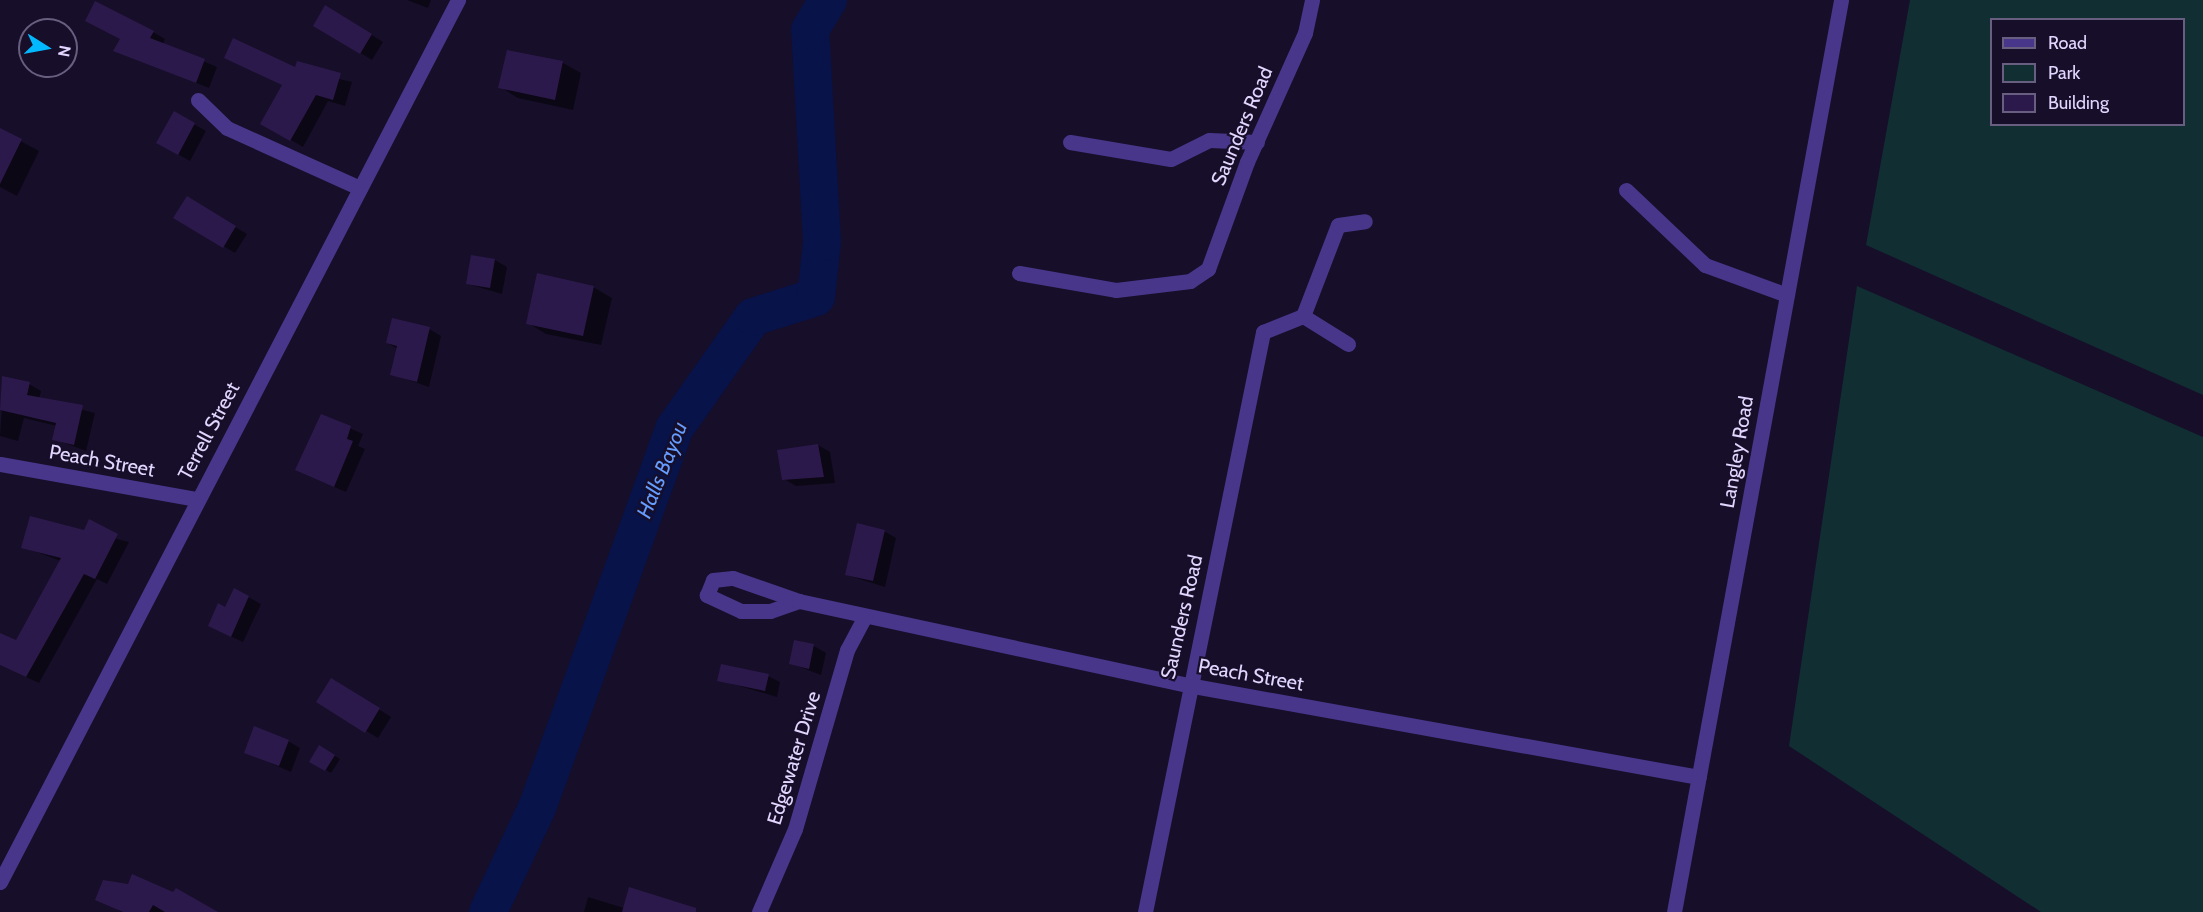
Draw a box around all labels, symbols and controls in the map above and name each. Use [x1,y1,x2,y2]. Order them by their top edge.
north arrow [18,18,78,78]
legend [1990,18,2185,126]
text: Road [2048,32,2087,54]
text: N [54,44,75,59]
text: Park [2048,62,2080,84]
street label: Saunders Road [1206,63,1278,189]
text: Building [2048,92,2109,114]
street label: Terrell Street [173,378,245,484]
street label: Langley Road [1715,394,1759,510]
water label: Halls Bayou [631,418,693,522]
street label: Peach Street [47,440,157,482]
street label: Saunders Road [1156,553,1208,681]
street label: Peach Street [1196,654,1306,696]
street label: Edgewater Drive [762,688,826,828]

